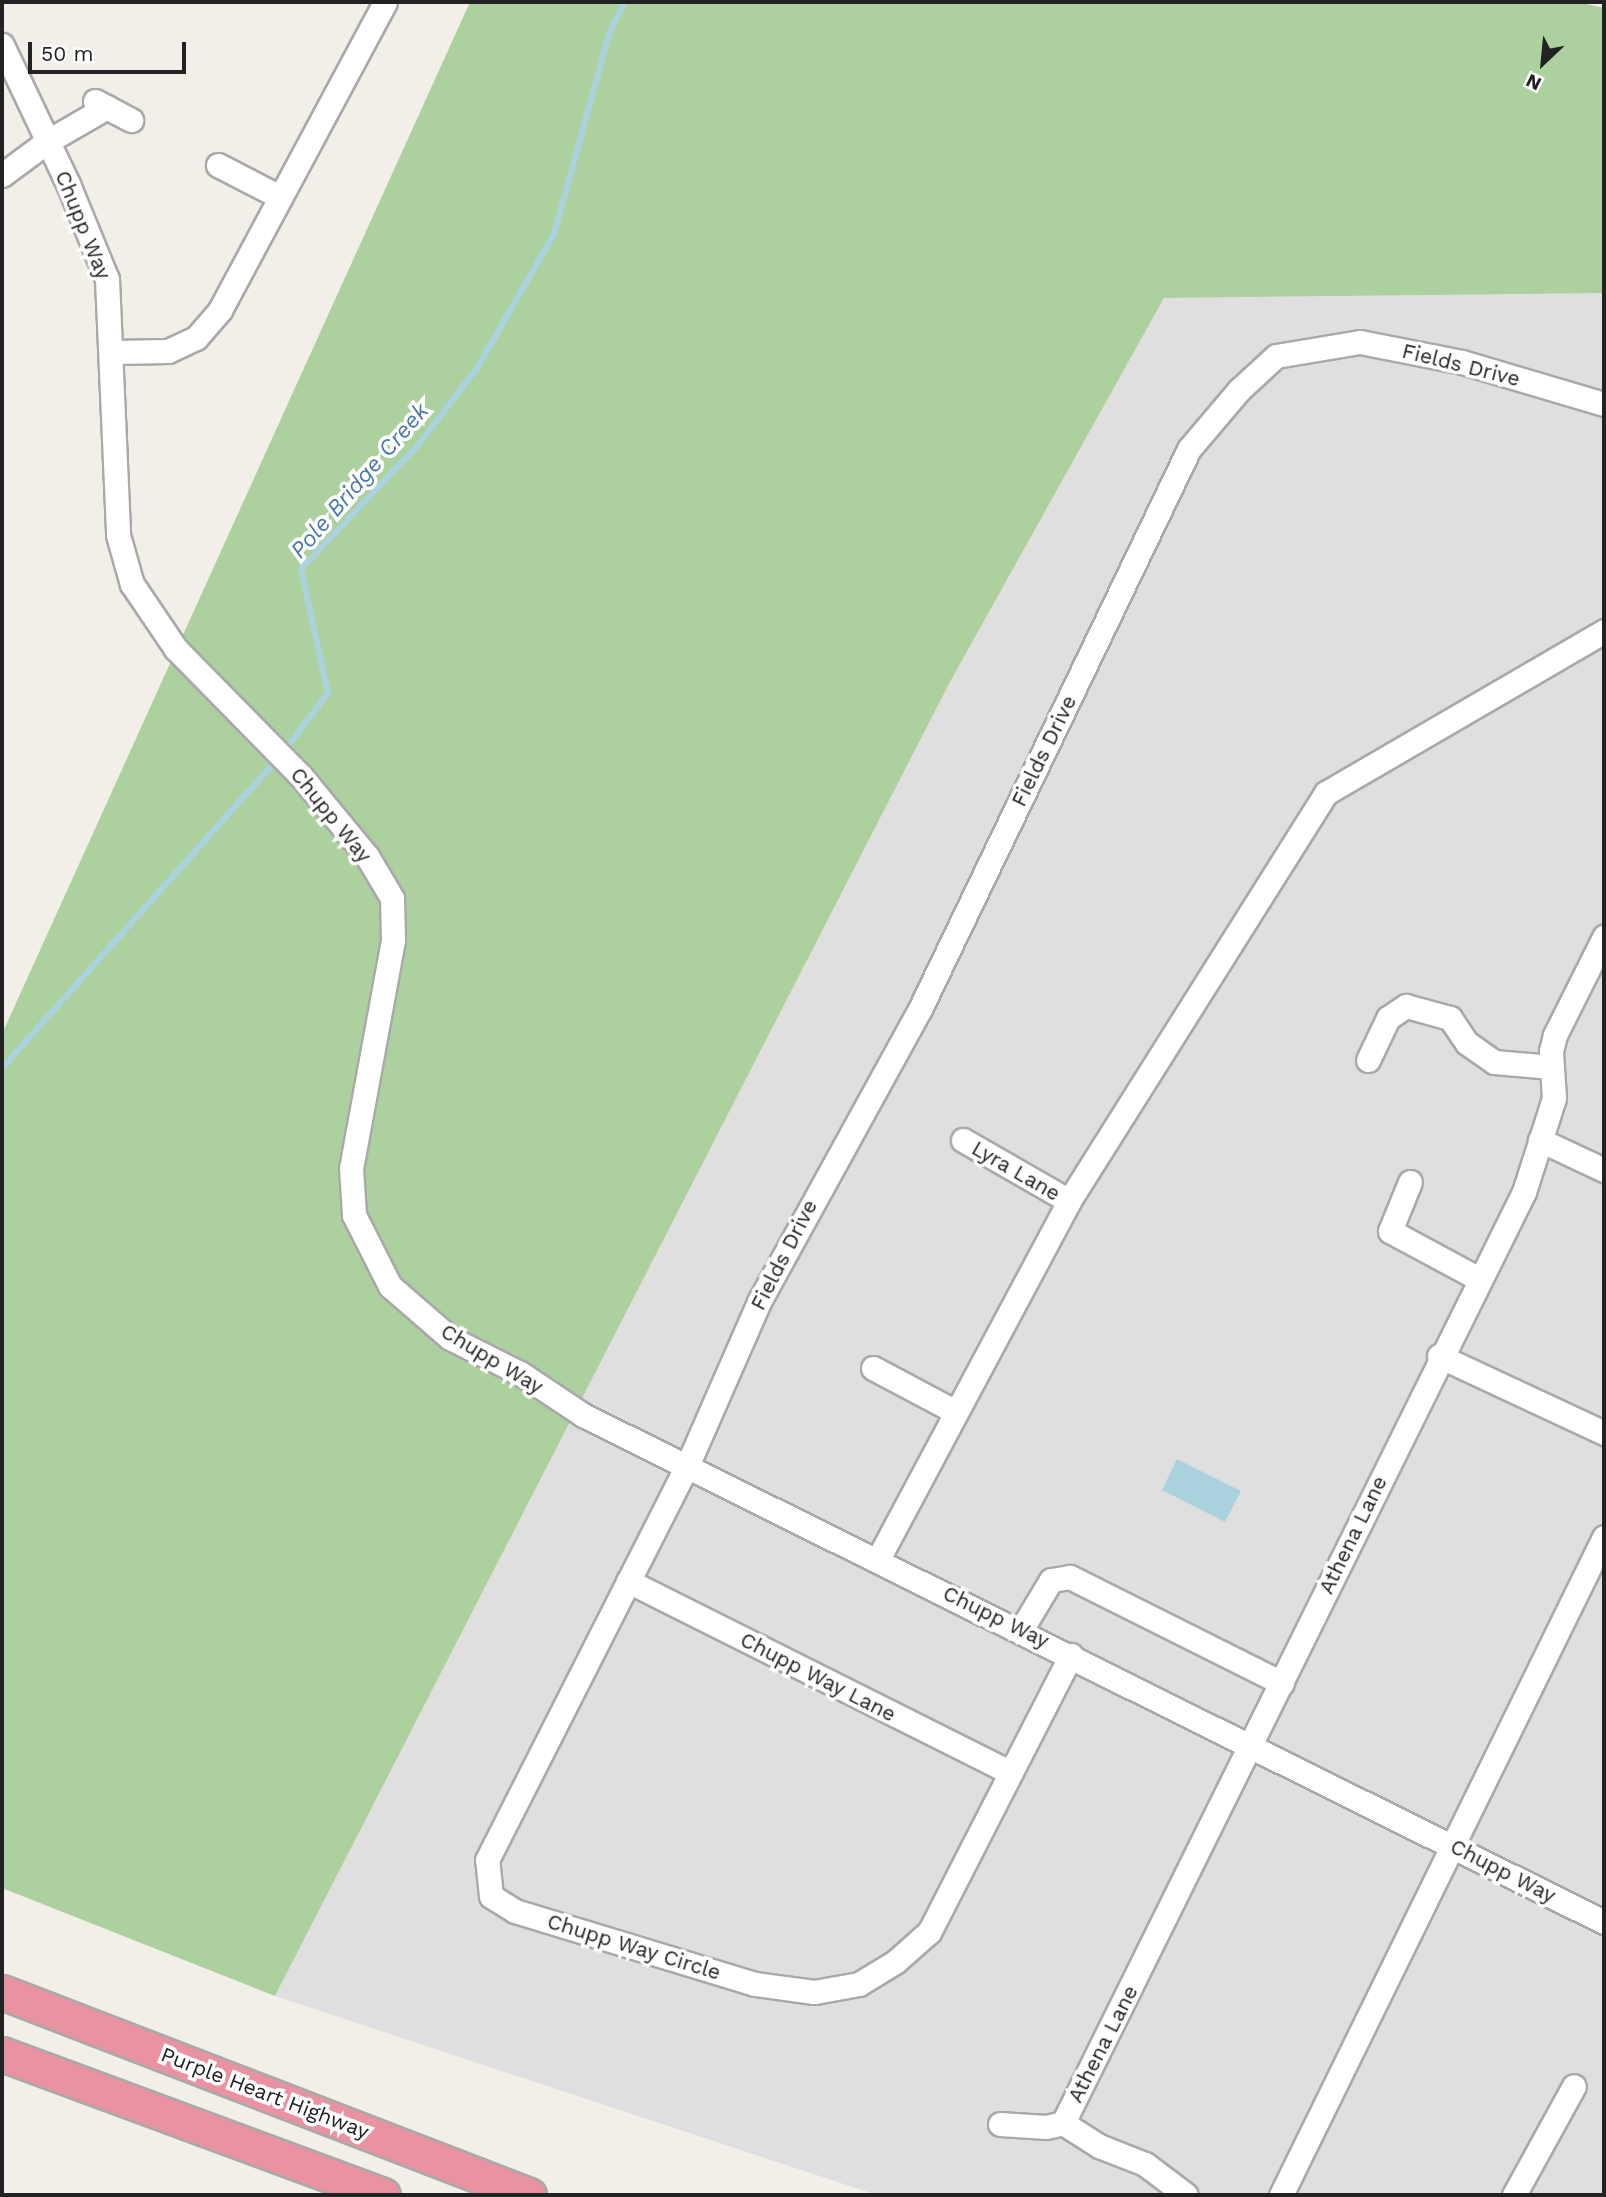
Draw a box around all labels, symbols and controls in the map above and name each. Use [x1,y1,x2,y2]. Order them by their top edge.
scale bar [32,28,189,72]
north arrow [1508,28,1578,98]
text: 50 m [41,41,93,66]
text: N [1522,69,1545,96]
street label: Chupp Way [50,167,116,283]
street label: Fields Drive [1399,338,1523,392]
water label: Pole Bridge Creek [285,398,435,564]
street label: Fields Drive [1006,691,1082,811]
street label: Chupp Way [285,762,377,868]
street label: Lyra Lane [967,1135,1065,1207]
street label: Fields Drive [745,1196,823,1314]
street label: Chupp Way [436,1319,548,1399]
street label: Athena Lane [1313,1472,1393,1598]
street label: Chupp Way [939,1580,1053,1654]
street label: Chupp Way Lane [736,1627,900,1727]
street label: Chupp Way [1446,1834,1560,1908]
street label: Chupp Way Circle [544,1908,724,1986]
street label: Athena Lane [1063,1981,1143,2107]
street label: Purple Heart Highway [157,2042,373,2144]

